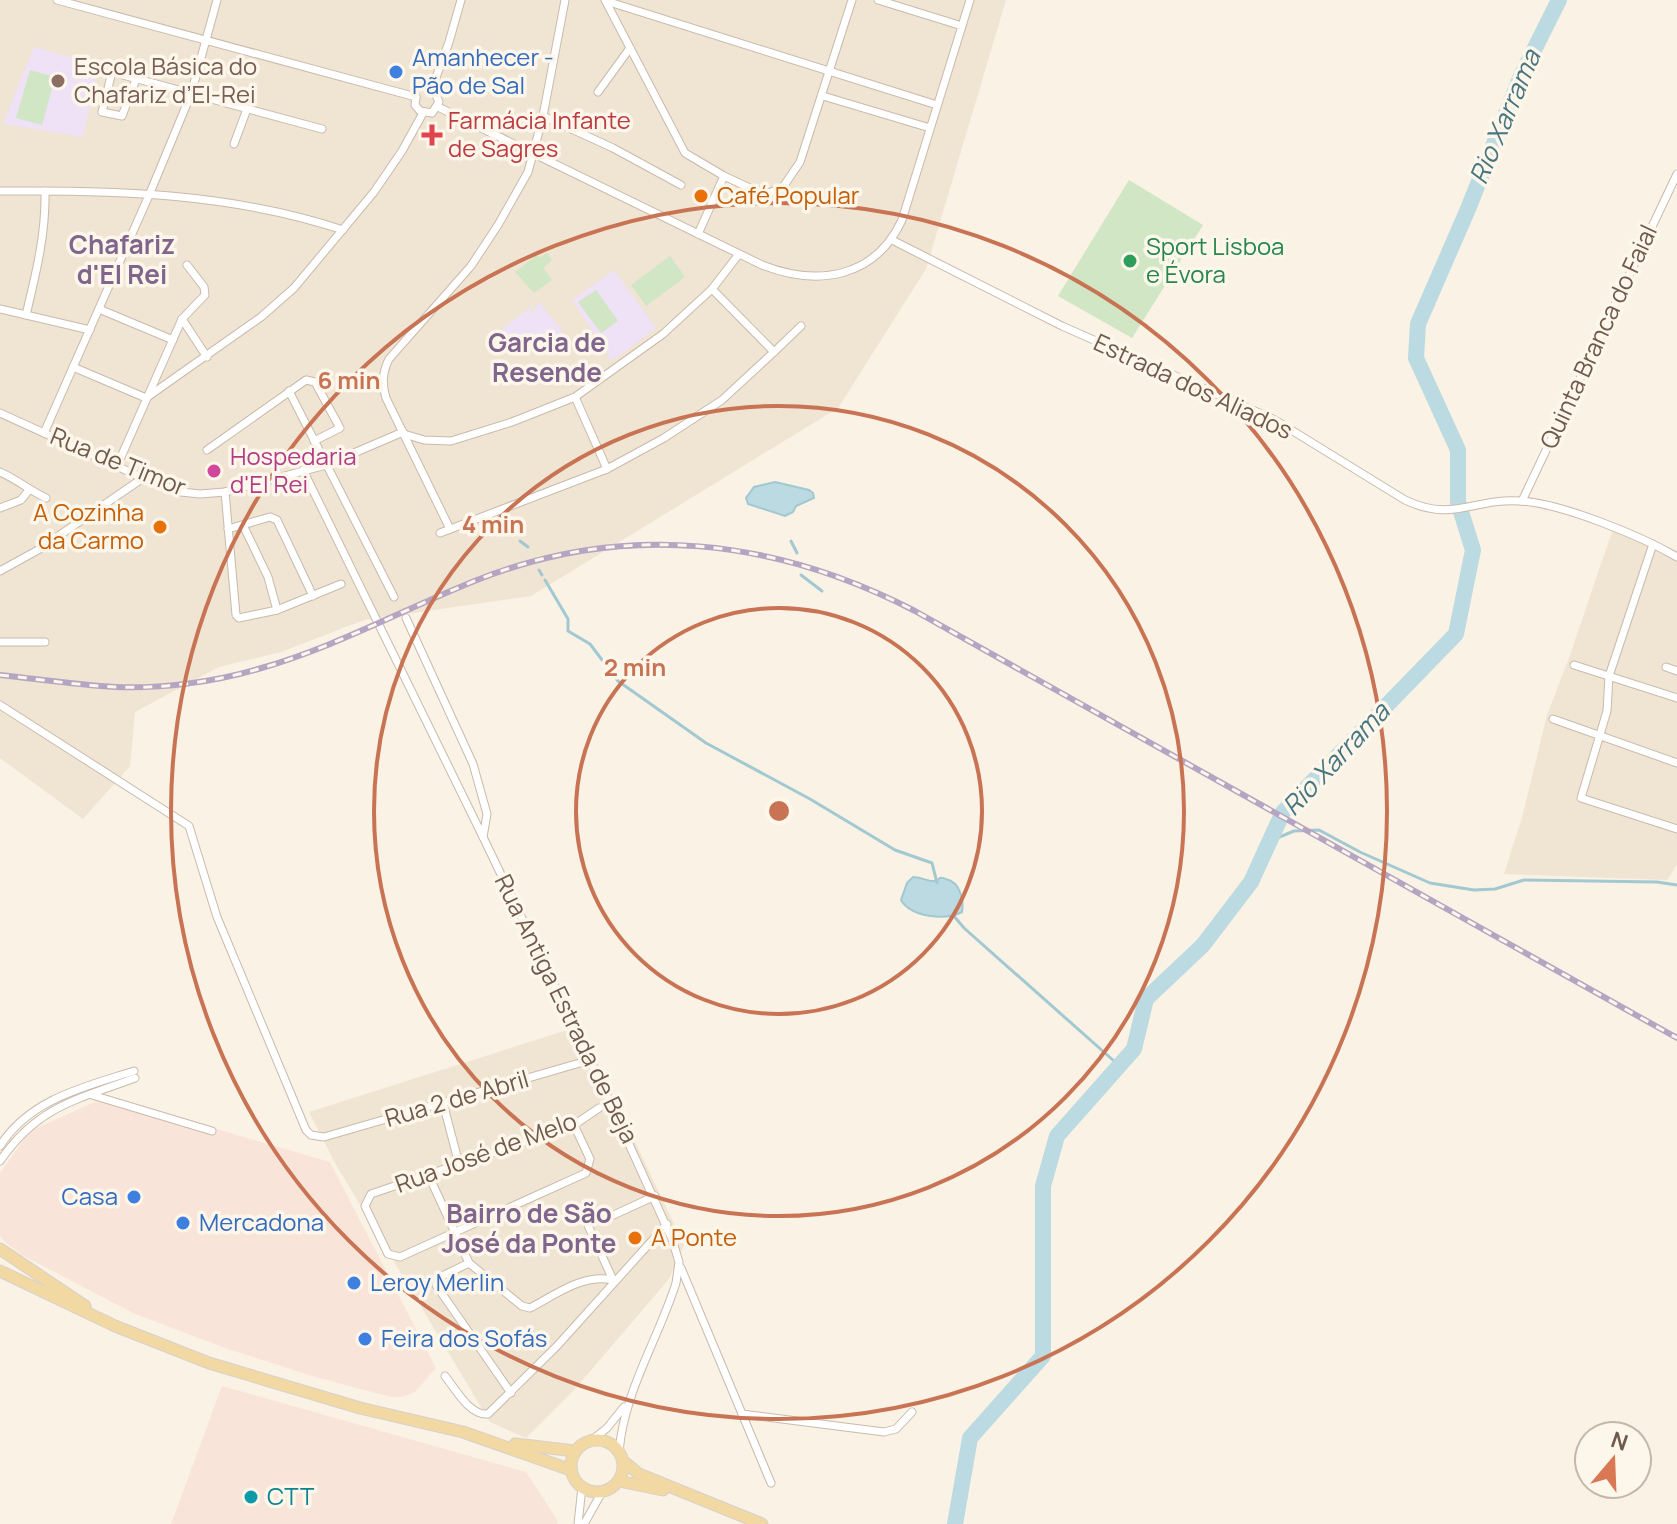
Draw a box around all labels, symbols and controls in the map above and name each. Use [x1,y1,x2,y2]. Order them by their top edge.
place label: Amanhecer - Pão de Sal [412,40,554,101]
water label: Rio Xarrama [1460,43,1549,189]
place label: Escola Básica do Chafariz d’El-Rei [74,49,257,110]
marker: Amanhecer - Pão de Sal [387,63,405,81]
marker: Escola Básica do Chafariz d’El-Rei [49,72,67,90]
place label: Farmácia Infante de Sagres [448,103,631,164]
marker: Farmácia Infante de Sagres [423,126,441,144]
place label: Café Popular [717,178,860,211]
marker: Café Popular [692,187,710,205]
street label: Quinta Branca do Faial [1531,219,1664,454]
district label: Chafariz d'El Rei [69,226,175,292]
place label: Sport Lisboa e Évora [1146,229,1284,290]
marker: Sport Lisboa e Évora [1121,252,1139,270]
district label: Garcia de Resende [488,324,606,390]
street label: Estrada dos Aliados [1089,325,1299,446]
text: 6 min [317,363,381,396]
street label: Rua de Timor [46,418,192,503]
place label: Hospedaria d'El Rei [230,439,356,500]
marker: Hospedaria d'El Rei [205,462,223,480]
place label: A Cozinha da Carmo [33,495,144,556]
text: 4 min [462,507,524,540]
marker: A Cozinha da Carmo [151,518,169,536]
text: 2 min [604,650,666,683]
water label: Rio Xarrama [1274,693,1398,823]
centre of rings [765,797,793,825]
street label: Rua Antiga Estrada de Beja [488,868,647,1148]
street label: Rua 2 de Abril [381,1061,532,1134]
street label: Rua José de Melo [390,1103,581,1200]
place label: Casa [62,1179,118,1212]
marker: Casa [125,1188,143,1206]
district label: Bairro de São José da Ponte [442,1195,616,1261]
place label: Mercadona [199,1205,324,1238]
marker: Mercadona [174,1214,192,1232]
place label: A Ponte [651,1220,737,1253]
marker: A Ponte [626,1229,644,1247]
place label: Leroy Merlin [370,1265,504,1298]
marker: Leroy Merlin [345,1274,363,1292]
place label: Feira dos Sofás [381,1321,547,1354]
marker: Feira dos Sofás [356,1330,374,1348]
north arrow [1573,1420,1653,1500]
text: N [1607,1424,1632,1458]
place label: CTT [267,1479,315,1512]
marker: CTT [242,1488,260,1506]

